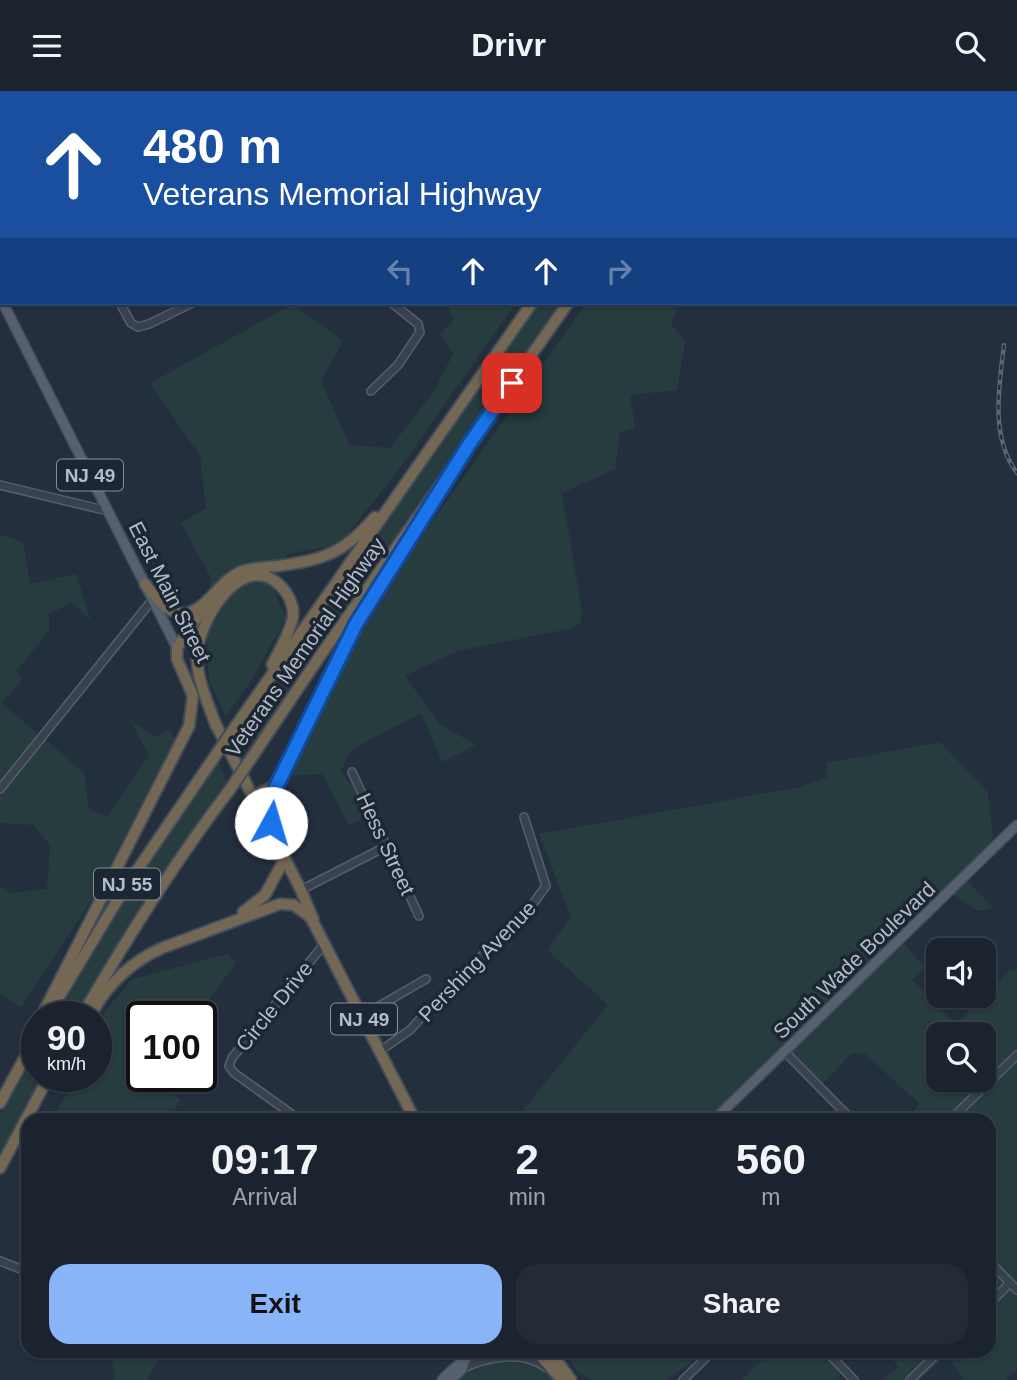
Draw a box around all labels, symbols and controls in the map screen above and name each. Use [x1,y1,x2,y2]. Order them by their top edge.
icon: menu [28,27,66,65]
text: Drivr [471,27,546,63]
icon: search [951,27,989,65]
icon: ahead [28,119,119,210]
text: 480 m [143,119,282,173]
text: Veterans Memorial Highway [143,176,541,212]
icon: left [381,252,419,290]
icon: ahead [454,252,492,290]
icon: ahead [527,252,565,290]
icon: right [600,252,638,290]
pin [482,353,542,413]
icon: arrive [493,364,531,402]
road number: NJ 49 [57,459,123,491]
street label: East Main Street [125,518,216,667]
street label: Veterans Memorial Highway [221,533,390,761]
position arrow [234,786,308,860]
street label: Hess Street [352,789,420,899]
road number: NJ 55 [94,869,160,899]
street label: South Wade Boulevard [769,877,939,1043]
street label: Pershing Avenue [414,896,540,1026]
map controls [926,938,996,1092]
button: sound [926,938,996,1008]
street label: Circle Drive [231,957,317,1055]
speed limit sign: 100 [126,1001,217,1092]
road number: NJ 49 [331,1003,397,1035]
text: 90 [47,1018,86,1057]
button: search [926,1022,996,1092]
text: km/h [47,1054,86,1074]
text: 09:17 [211,1136,319,1183]
text: 2 [515,1136,539,1183]
text: 560 [736,1136,806,1183]
text: Arrival [232,1184,297,1210]
text: min [509,1184,546,1210]
text: m [761,1184,780,1210]
button: Exit [49,1264,502,1344]
button: Share [516,1264,968,1344]

